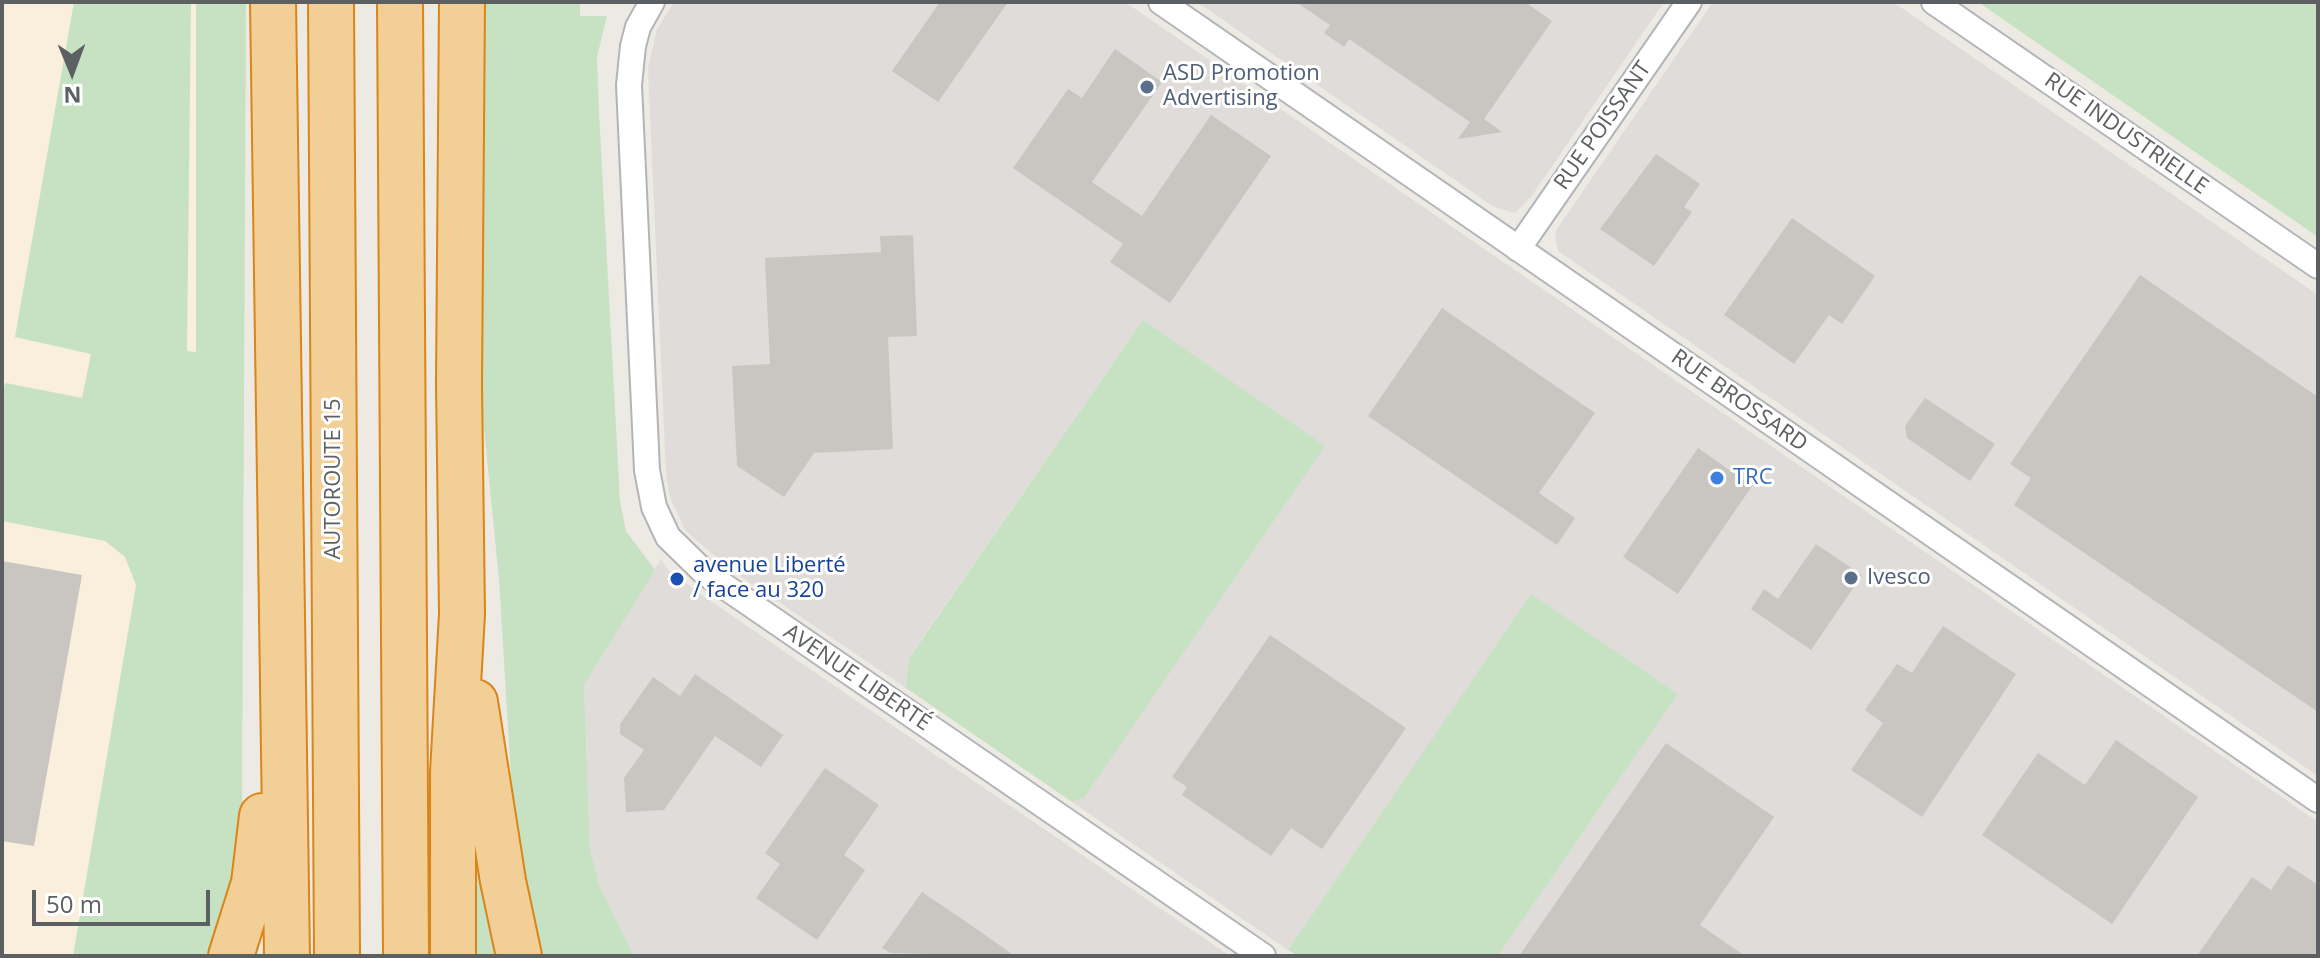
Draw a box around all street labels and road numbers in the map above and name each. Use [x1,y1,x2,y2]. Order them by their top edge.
street label: RUE POISSANT [1549,57,1657,195]
street label: RUE INDUSTRIELLE [2039,68,2213,200]
street label: RUE BROSSARD [1666,344,1812,458]
street label: AUTOROUTE 15 [321,398,347,560]
street label: AVENUE LIBERTÉ [778,619,936,737]

